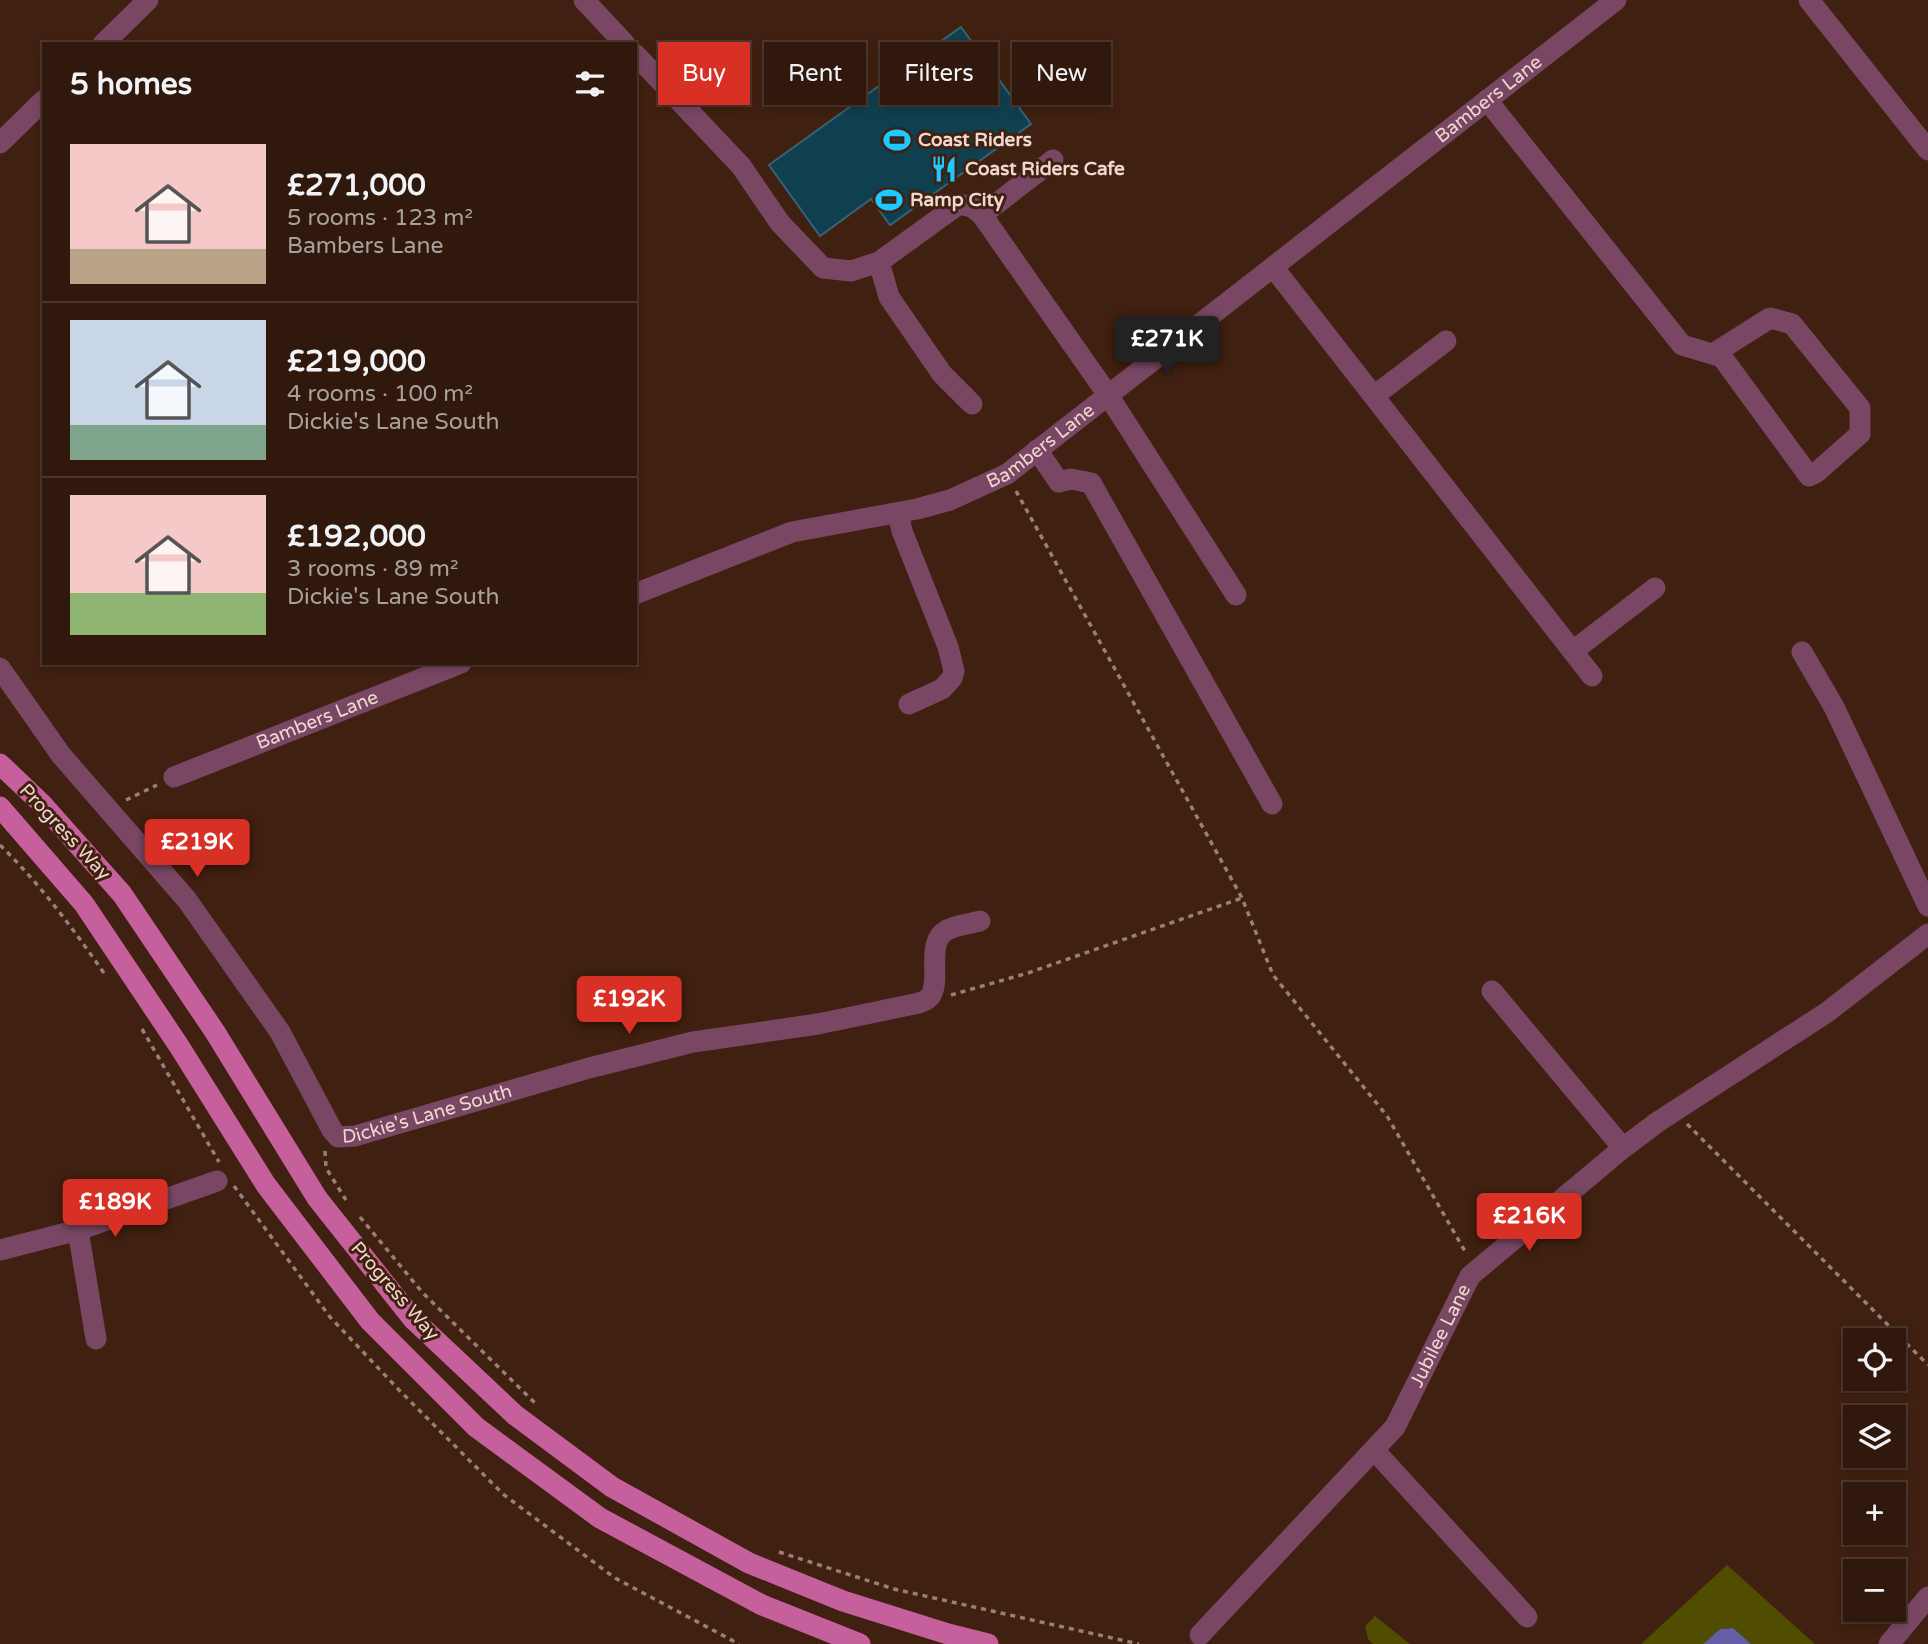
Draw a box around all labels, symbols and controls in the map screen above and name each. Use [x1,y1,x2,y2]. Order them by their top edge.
chip: Buy [658,42,750,105]
chip: Rent [764,42,866,105]
chip: Filters [880,42,998,105]
chip: New [1012,42,1111,105]
street label: Bambers Lane [1431,51,1546,148]
icon: filters [571,65,609,103]
text: 5 homes [70,66,192,103]
sports icon: Coast Riders [882,125,912,155]
place label: Coast Riders [918,129,1032,151]
restaurant icon: Coast Riders Cafe [929,154,959,184]
place label: Coast Riders Cafe [965,158,1125,180]
text: £271,000 [287,167,426,204]
icon: home [126,172,210,256]
sports icon: Ramp City [874,185,904,215]
place label: Ramp City [910,189,1005,212]
text: 5 rooms · 123 m² [287,204,473,232]
text: Bambers Lane [287,232,444,260]
pin: £271K [1118,316,1216,376]
text: £271K [1131,325,1203,353]
text: £219,000 [287,343,426,380]
icon: home [126,348,210,432]
text: 4 rooms · 100 m² [287,380,473,408]
street label: Bambers Lane [983,399,1099,493]
text: Dickie's Lane South [287,408,500,436]
text: £192,000 [287,518,426,555]
icon: home [126,523,210,607]
text: 3 rooms · 89 m² [287,555,458,583]
text: Dickie's Lane South [287,583,500,611]
street label: Bambers Lane [253,686,381,754]
street label: Progress Way [15,779,115,885]
pin: £219K [148,820,246,879]
text: £219K [161,828,233,856]
pin: £192K [580,976,678,1036]
text: £192K [593,985,665,1013]
street label: Dickie's Lane South [341,1080,514,1148]
pin: £189K [66,1180,164,1239]
text: £189K [79,1188,151,1216]
pin: £216K [1480,1194,1578,1253]
text: £216K [1493,1202,1565,1230]
street label: Progress Way [346,1237,444,1345]
street label: Jubilee Lane [1405,1281,1475,1391]
map controls [1843,1328,1906,1622]
button: locate [1843,1328,1906,1391]
button: layers [1843,1405,1906,1468]
button: + [1843,1482,1906,1545]
button: − [1843,1559,1906,1622]

